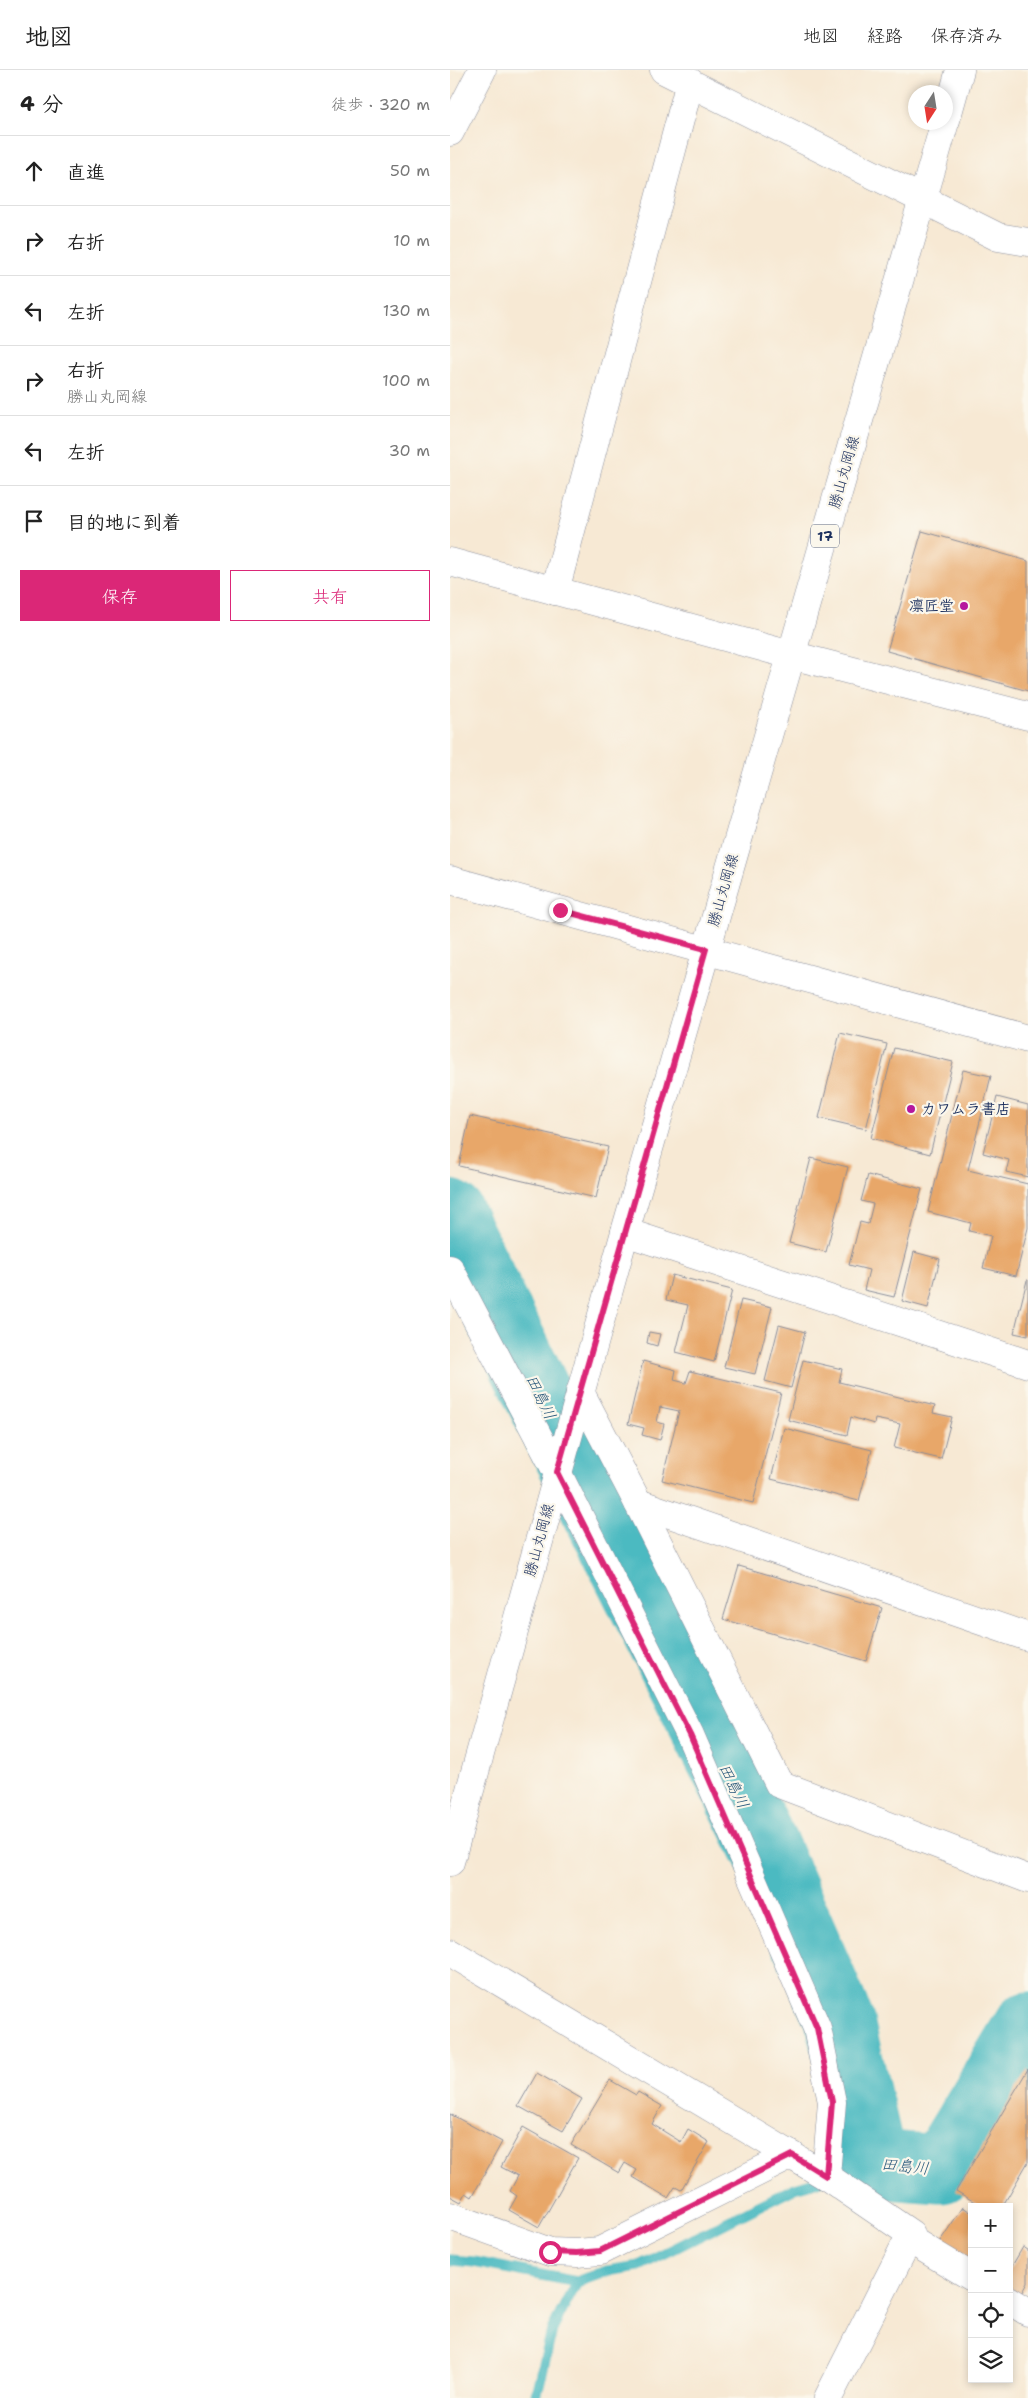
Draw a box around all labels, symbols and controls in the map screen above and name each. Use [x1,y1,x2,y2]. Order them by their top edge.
text: 地図 [25,21,73,53]
text: 地図 [803,24,839,48]
text: 経路 [867,24,903,48]
text: 保存済み [931,24,1003,48]
north arrow [908,85,953,130]
text: 4 分 [20,90,63,118]
text: 徒歩 · 320 m [331,94,430,115]
icon: ahead [20,157,48,185]
text: 直進 [67,160,105,185]
text: 50 m [390,160,430,181]
icon: right [20,227,48,255]
text: 右折 [67,230,105,255]
text: 10 m [393,230,430,251]
icon: left [20,297,48,325]
text: 左折 [67,300,105,325]
text: 130 m [383,300,430,321]
text: 右折 [67,358,105,383]
icon: right [20,367,48,395]
text: 100 m [382,370,430,391]
text: 勝山丸岡線 [67,386,147,407]
street label: 勝山丸岡線 [824,433,864,511]
icon: left [20,437,48,465]
text: 左折 [67,440,105,465]
text: 30 m [389,440,430,461]
icon: arrive [20,507,48,535]
text: 目的地に到着 [67,510,181,535]
road number: 17 [811,524,839,548]
button: 保存 [20,570,220,621]
button: 共有 [230,570,430,621]
place label: 凛匠堂 [909,596,954,616]
marker: 凛匠堂 [958,600,970,612]
street label: 勝山丸岡線 [703,851,743,929]
route end [549,899,572,922]
place label: カワムラ書店 [921,1099,1011,1119]
marker: カワムラ書店 [905,1103,917,1115]
water label: 田島川 [521,1371,561,1423]
street label: 勝山丸岡線 [520,1501,558,1579]
water label: 田島川 [714,1760,754,1812]
water label: 田島川 [880,2153,930,2179]
map controls [968,2203,1013,2383]
button: + [968,2203,1013,2248]
route start [539,2241,562,2264]
button: − [968,2248,1013,2293]
button: locate [968,2293,1013,2338]
button: layers [968,2338,1013,2383]

